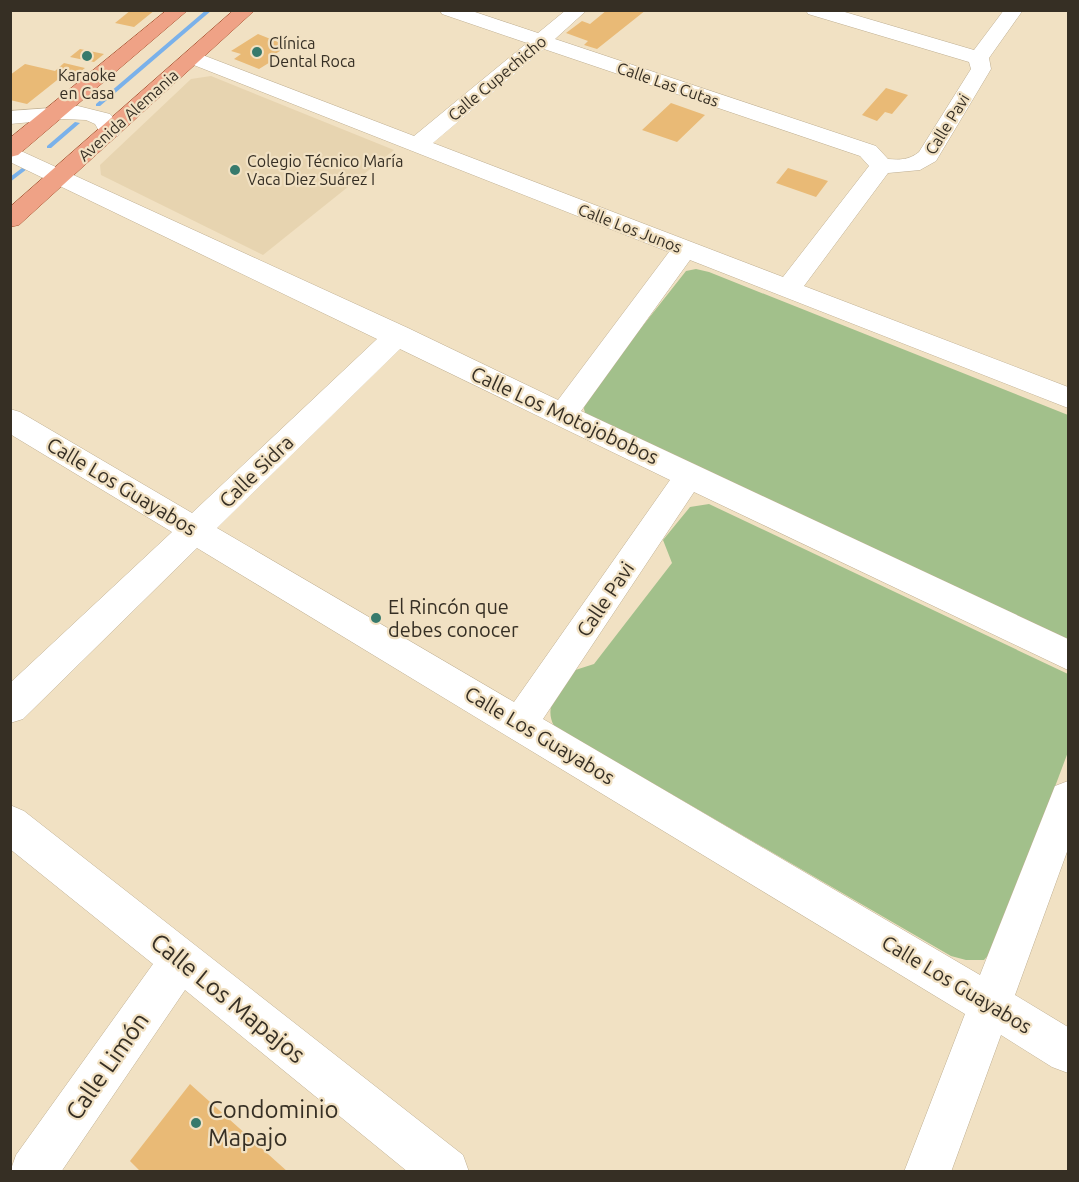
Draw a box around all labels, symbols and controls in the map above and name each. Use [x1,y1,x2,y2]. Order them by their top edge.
street label: Calle Cupechicho [444,32,550,124]
place label: Clínica Dental Roca [269,34,356,70]
marker: Clínica Dental Roca [250,45,264,59]
marker: Karaoke en Casa [80,49,94,63]
street label: Calle Las Cutas [615,58,721,110]
place label: Karaoke en Casa [58,66,116,102]
street label: Avenida Alemania [74,66,182,164]
street label: Calle Pavi [921,90,973,158]
place label: Colegio Técnico María Vaca Diez Suárez I [247,152,403,188]
marker: Colegio Técnico María Vaca Diez Suárez I [228,163,242,177]
street label: Calle Los Junos [576,200,684,256]
street label: Calle Los Motojobobos [467,361,663,469]
street label: Calle Sidra [214,430,298,512]
street label: Calle Los Guayabos [43,432,201,540]
street label: Calle Pavi [572,557,638,641]
place label: El Rincón que debes conocer [388,595,519,641]
marker: El Rincón que debes conocer [369,611,383,625]
street label: Calle Los Guayabos [461,681,619,789]
street label: Calle Los Mapajos [146,928,310,1068]
street label: Calle Los Guayabos [878,930,1036,1038]
street label: Calle Limón [60,1007,154,1125]
place label: Condominio Mapajo [208,1096,339,1151]
marker: Condominio Mapajo [189,1116,203,1130]

